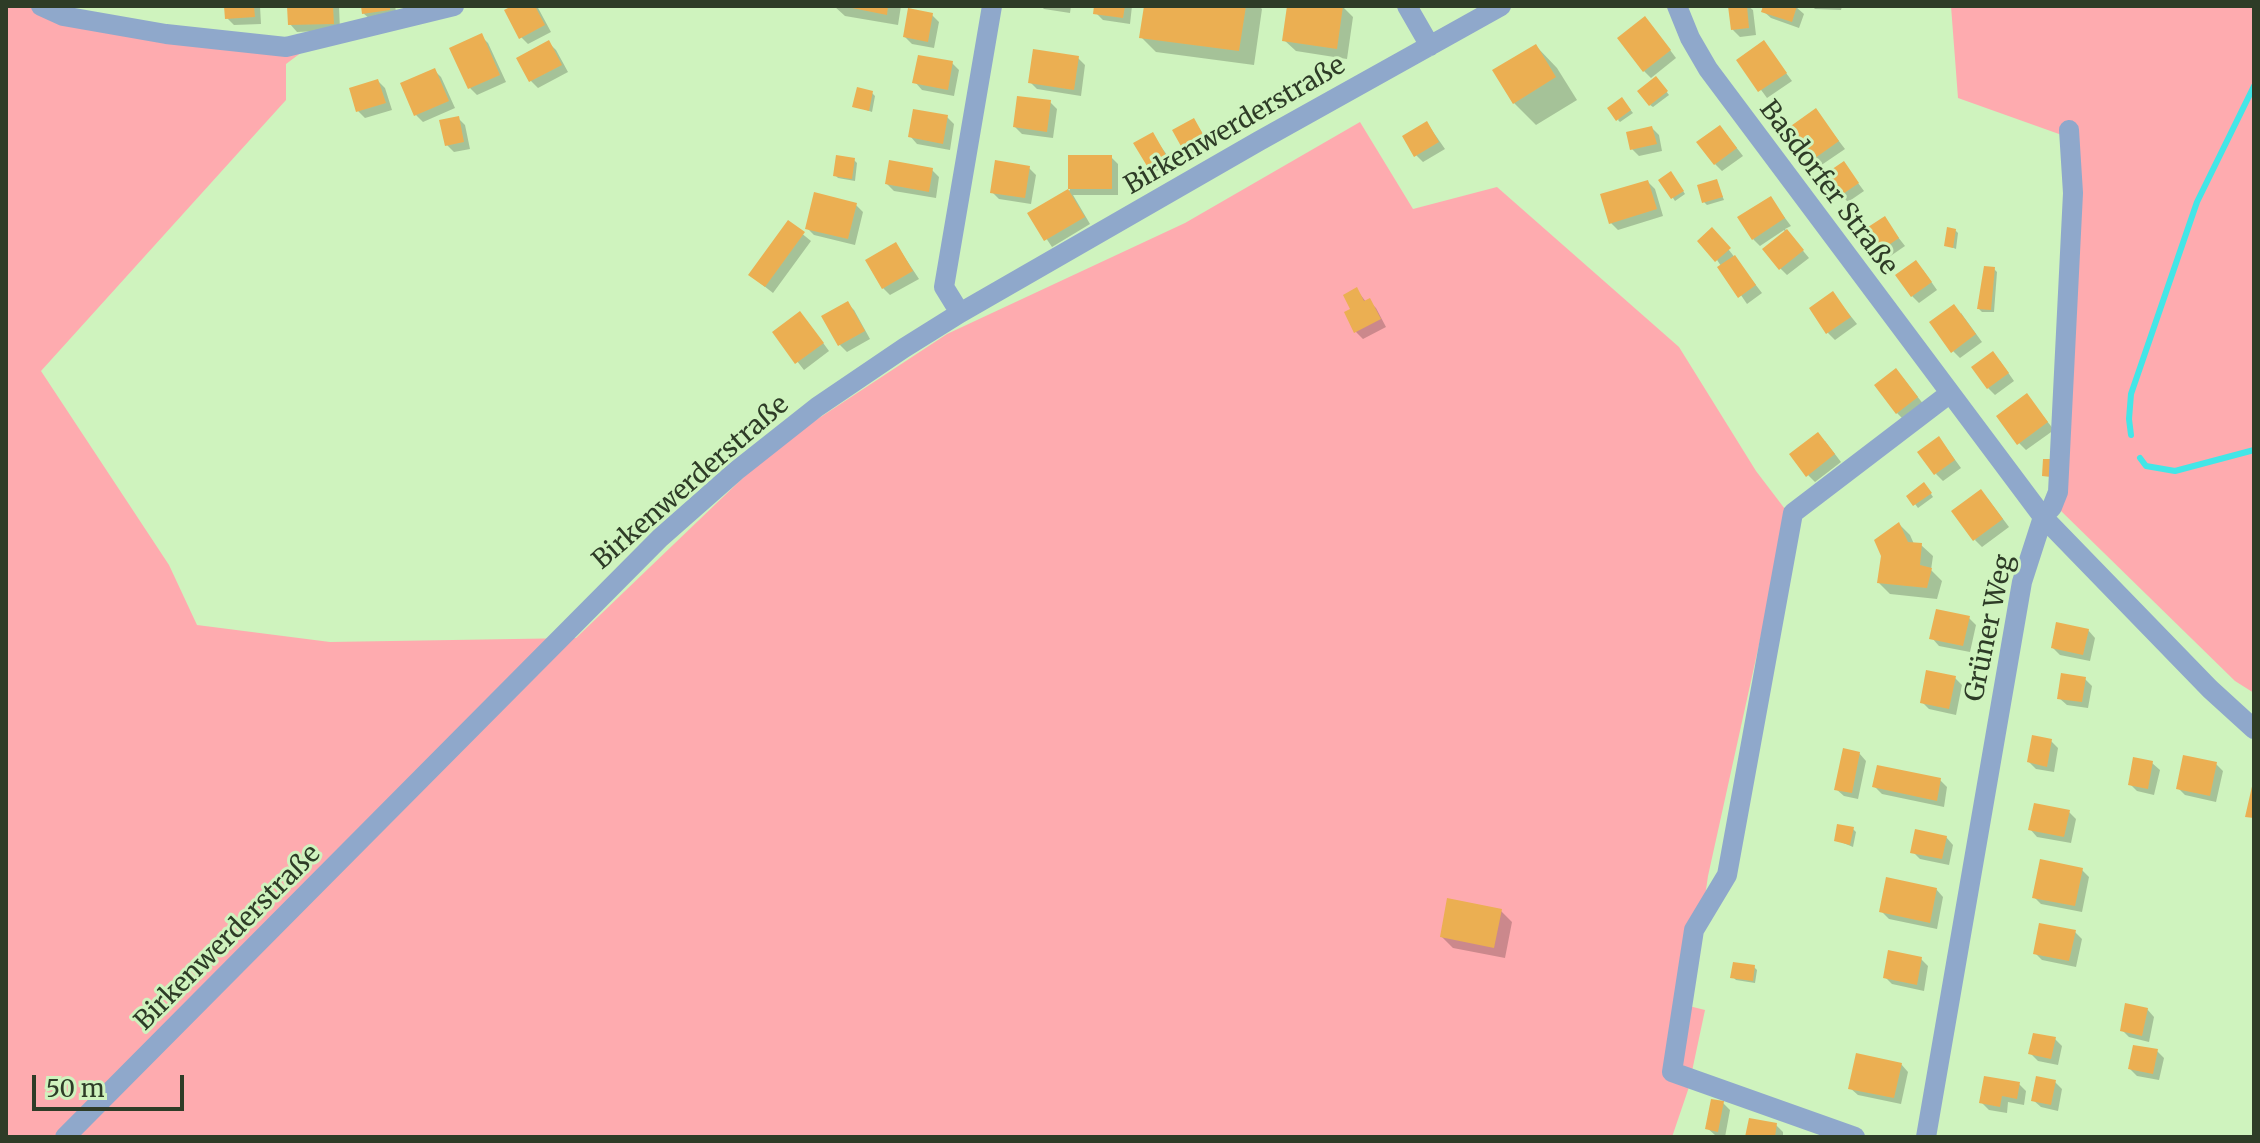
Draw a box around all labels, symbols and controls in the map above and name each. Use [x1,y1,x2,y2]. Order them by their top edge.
street label: Birkenwerderstraße [1119,50,1351,202]
street label: Basdorfer Straße [1752,95,1904,281]
street label: Birkenwerderstraße [587,389,795,577]
street label: Grüner Weg [1959,552,2021,704]
street label: Birkenwerderstraße [129,839,327,1037]
scale bar [36,1059,188,1109]
text: 50 m [46,1073,105,1104]

